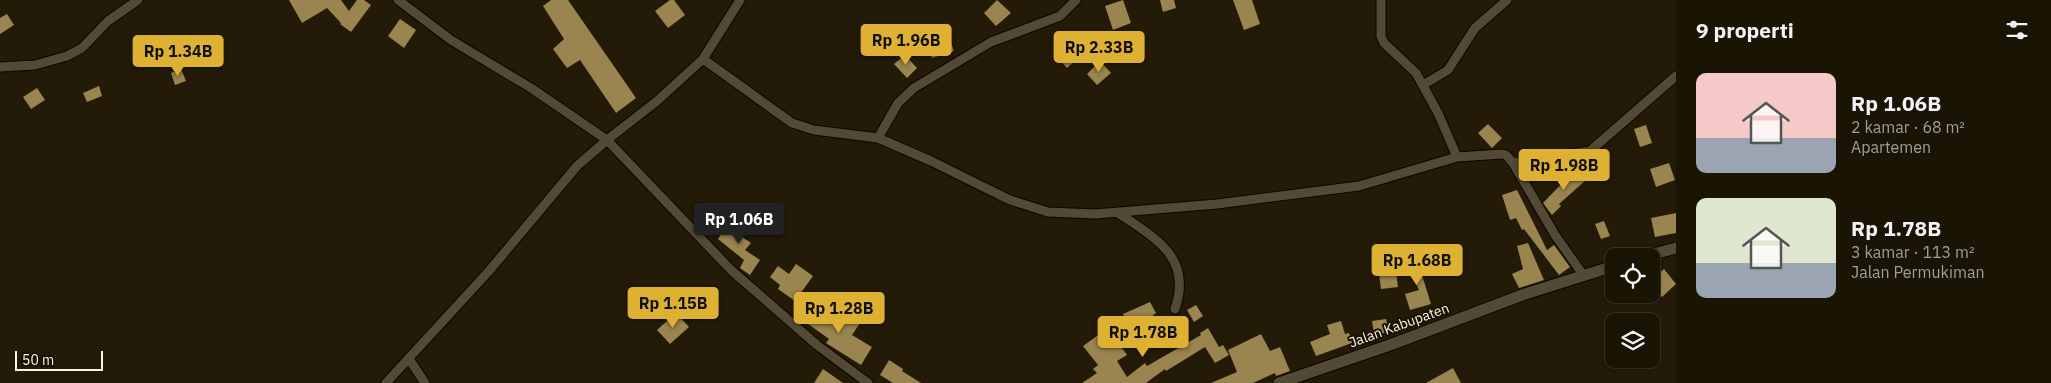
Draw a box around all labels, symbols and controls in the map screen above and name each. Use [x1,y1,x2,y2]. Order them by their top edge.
text: 9 properti [1696,16,1794,44]
icon: filters [2003,16,2031,44]
pin: Rp 1.96B [854,23,958,66]
text: Rp 1.96B [872,30,940,50]
pin: Rp 2.33B [1047,30,1151,73]
pin: Rp 1.34B [126,34,230,77]
text: Rp 2.33B [1065,37,1133,57]
text: Rp 1.34B [144,41,212,61]
text: Rp 1.06B [1851,89,1941,117]
icon: home [1736,93,1796,153]
text: 2 kamar · 68 m² [1851,117,1965,137]
text: Apartemen [1851,137,1931,157]
pin: Rp 1.98B [1512,148,1616,191]
text: Rp 1.98B [1530,155,1598,175]
pin: Rp 1.06B [687,202,791,245]
text: Rp 1.06B [705,209,773,229]
text: Rp 1.78B [1851,214,1941,242]
icon: home [1736,218,1796,278]
text: 3 kamar · 113 m² [1851,242,1975,262]
pin: Rp 1.68B [1365,244,1469,286]
map controls [1605,248,1660,368]
button: locate [1605,248,1660,303]
text: Rp 1.68B [1383,250,1451,270]
text: Jalan Permukiman [1851,262,1985,282]
pin: Rp 1.15B [621,286,725,329]
pin: Rp 1.28B [787,292,891,334]
text: Rp 1.15B [639,293,707,313]
text: Rp 1.28B [805,298,873,318]
street label: Jalan Kabupaten [1346,299,1452,351]
button: layers [1605,313,1660,368]
pin: Rp 1.78B [1091,316,1195,358]
text: Rp 1.78B [1109,322,1177,342]
scale bar [15,348,102,371]
text: 50 m [22,351,54,369]

